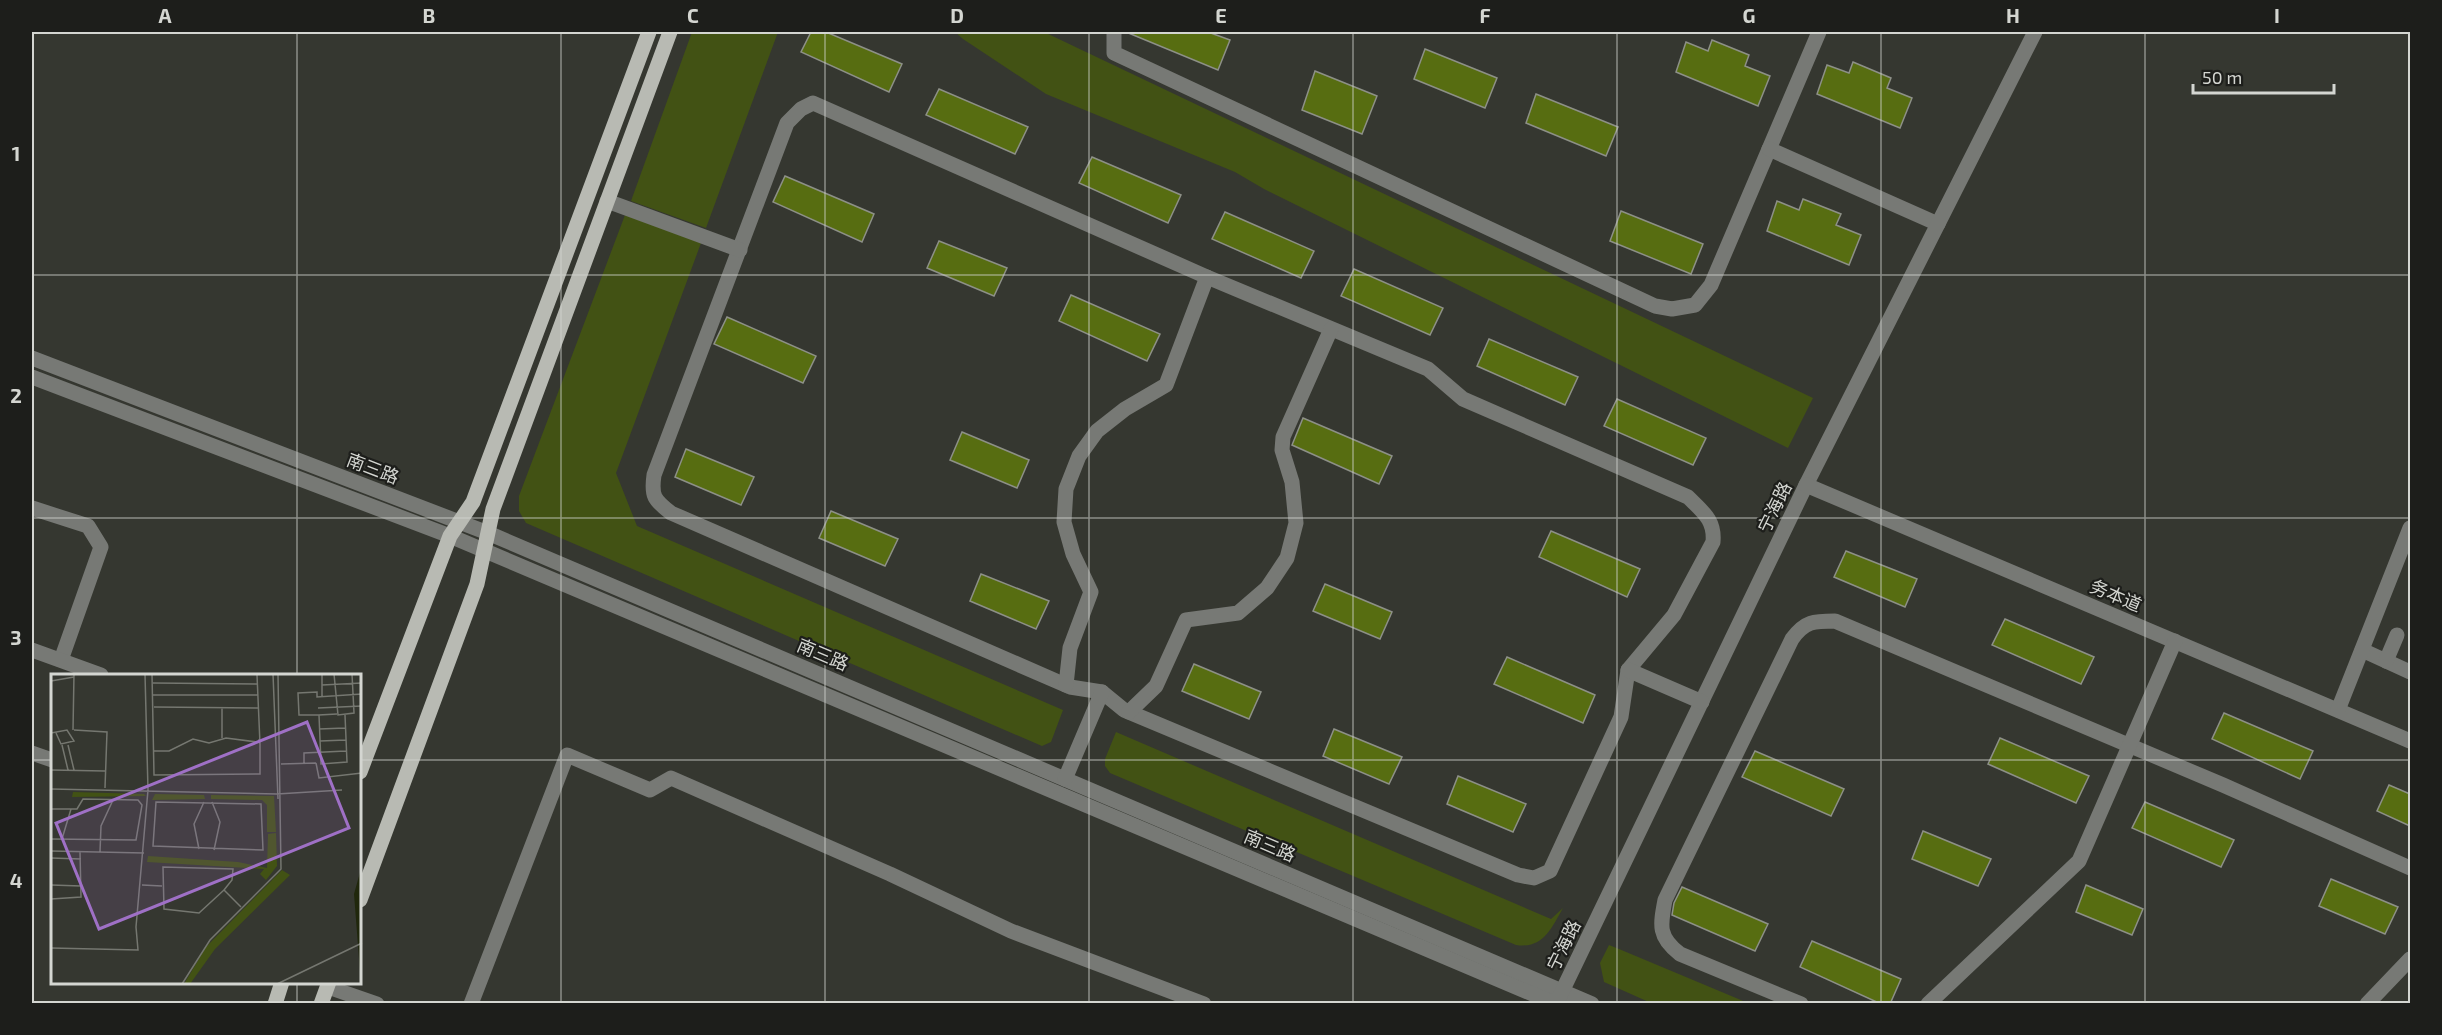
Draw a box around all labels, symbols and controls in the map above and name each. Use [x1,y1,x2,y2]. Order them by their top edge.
text: A [158,3,172,27]
text: B [423,3,435,27]
text: C [687,3,699,27]
text: D [950,3,964,27]
text: E [1215,3,1227,27]
text: F [1479,3,1491,27]
text: G [1743,3,1755,27]
text: H [2006,3,2020,27]
text: I [2274,3,2280,27]
scale bar [2193,57,2334,95]
text: 50 m [2202,66,2242,88]
text: 1 [12,141,20,165]
text: 2 [10,383,22,407]
street label: 南三路 [344,448,402,488]
street label: 宁海路 [1752,478,1796,536]
street label: 务本道 [2087,574,2145,616]
text: 3 [10,625,22,649]
street label: 南三路 [794,633,852,675]
inset map [51,674,362,984]
street label: 南三路 [1241,824,1299,866]
text: 4 [10,868,23,892]
street label: 宁海路 [1541,916,1585,974]

